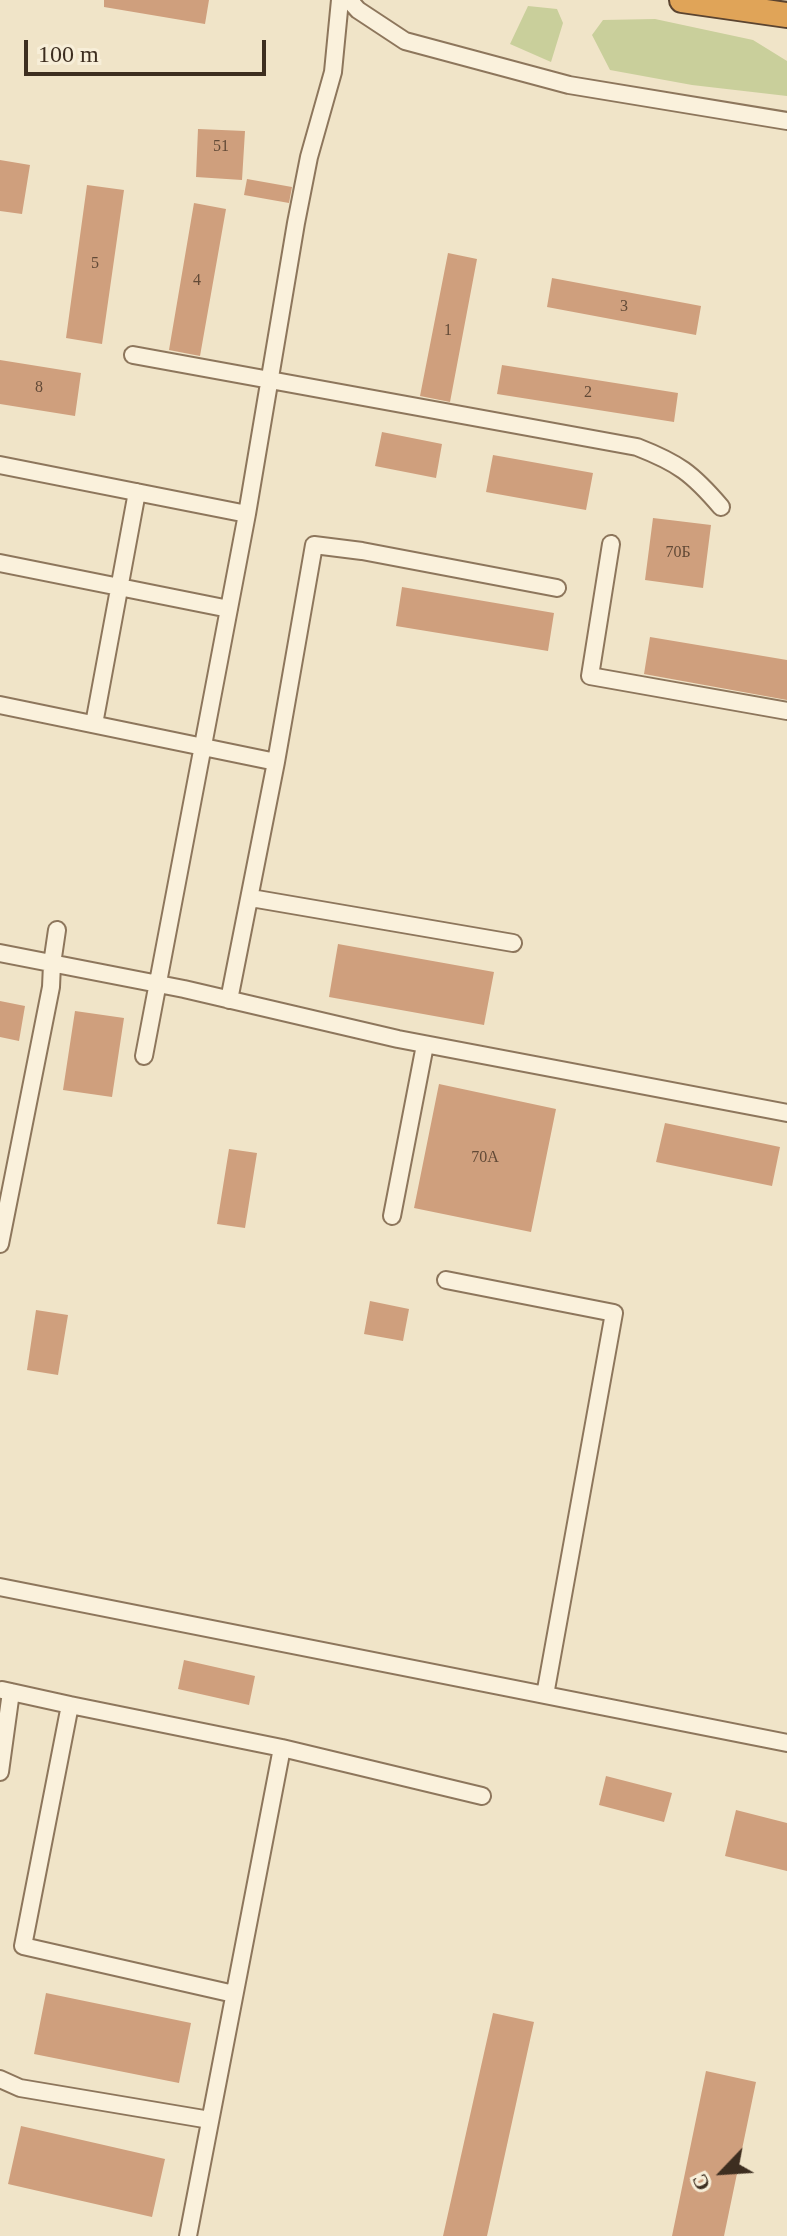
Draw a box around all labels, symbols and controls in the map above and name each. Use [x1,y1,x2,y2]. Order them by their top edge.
scale bar [28,24,270,74]
text: 100 m [38,41,99,67]
house number: 51 [213,137,229,157]
house number: 5 [91,254,99,274]
house number: 4 [193,271,201,291]
house number: 3 [620,297,628,317]
house number: 1 [444,321,452,341]
house number: 8 [35,378,43,398]
house number: 2 [584,383,592,403]
house number: 70Б [665,543,691,563]
house number: 70А [471,1148,499,1168]
north arrow [683,2132,763,2212]
text: С [686,2170,715,2195]

